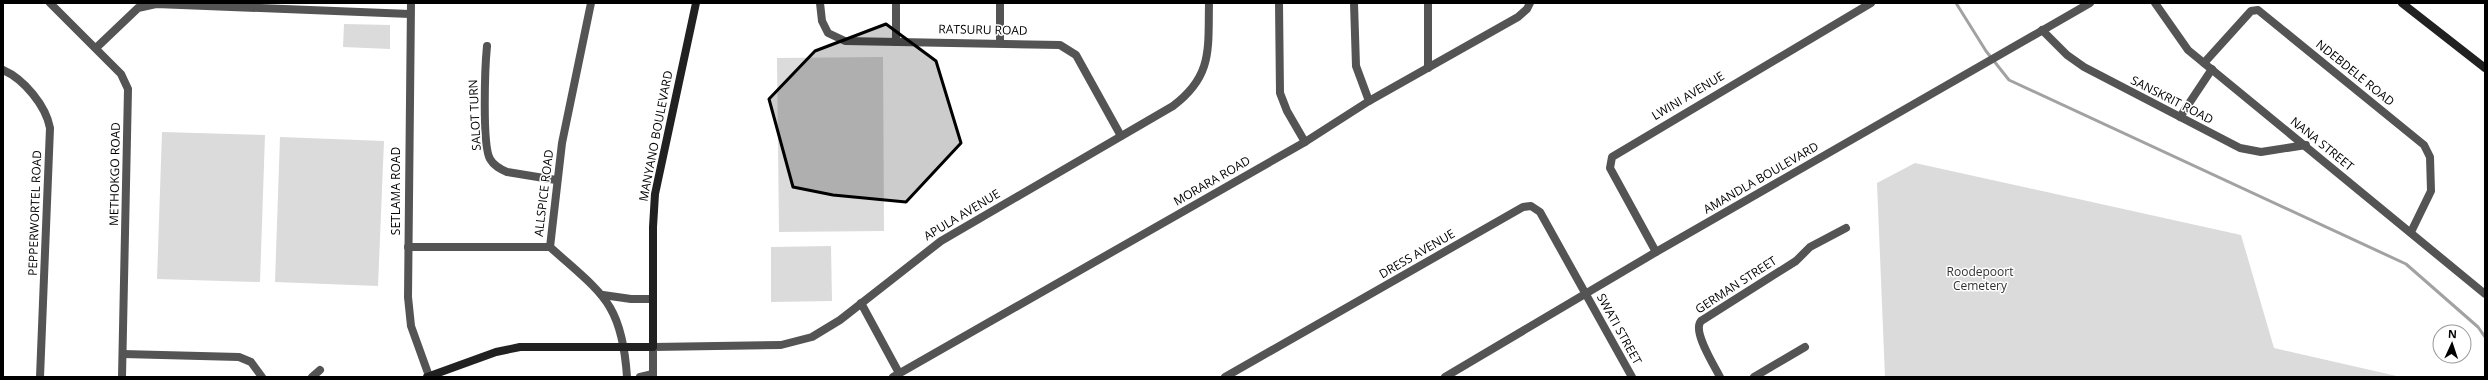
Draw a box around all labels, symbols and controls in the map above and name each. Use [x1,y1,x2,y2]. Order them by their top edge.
street label: RATSURU ROAD [938,20,1028,39]
street label: NDEBDELE ROAD [2312,36,2398,110]
street label: LWINI AVENUE [1648,67,1727,124]
street label: MANYANO BOULEVARD [634,69,677,203]
street label: SANSKRIT ROAD [2128,71,2216,128]
street label: SALOT TURN [464,79,485,151]
street label: NANA STREET [2287,113,2358,175]
street label: METHOKGO ROAD [105,122,124,226]
street label: AMANDLA BOULEVARD [1700,138,1821,218]
street label: SETLAMA ROAD [387,147,404,235]
street label: ALLSPICE ROAD [530,148,557,237]
street label: PEPPERWORTEL ROAD [24,150,45,276]
street label: MORARA ROAD [1170,152,1253,209]
street label: APULA AVENUE [920,185,1003,244]
street label: DRESS AVENUE [1376,225,1458,282]
street label: GERMAN STREET [1692,252,1780,317]
park label: Roodepoort Cemetery [1947,263,2013,294]
street label: SWATI STREET [1593,290,1646,368]
north arrow [2432,324,2472,364]
text: N [2448,326,2457,341]

